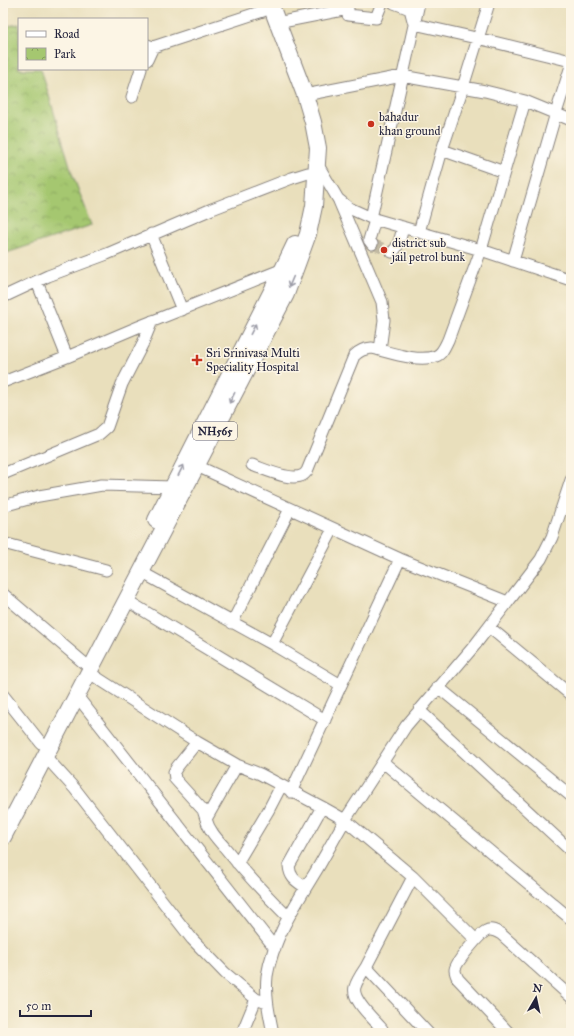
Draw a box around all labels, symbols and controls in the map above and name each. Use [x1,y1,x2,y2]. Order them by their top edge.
legend [18,18,148,70]
text: Road [54,27,80,41]
text: Park [54,47,76,61]
place label: bahadur khan ground [379,110,440,139]
marker: bahadur khan ground [366,119,376,129]
place label: district sub jail petrol bunk [390,236,465,264]
marker: district sub jail petrol bunk [379,245,389,255]
one-way arrow [286,276,294,288]
one-way arrow [250,324,257,336]
place label: Sri Srinivasa Multi Speciality Hospital [206,346,301,374]
marker: Sri Srinivasa Multi Speciality Hospital [191,354,203,366]
one-way arrow [228,392,235,404]
road number: NH565 [193,422,237,440]
one-way arrow [178,465,185,477]
north arrow [516,978,556,1018]
text: N [532,981,544,996]
scale bar [20,992,91,1018]
text: 50 m [26,999,51,1013]

